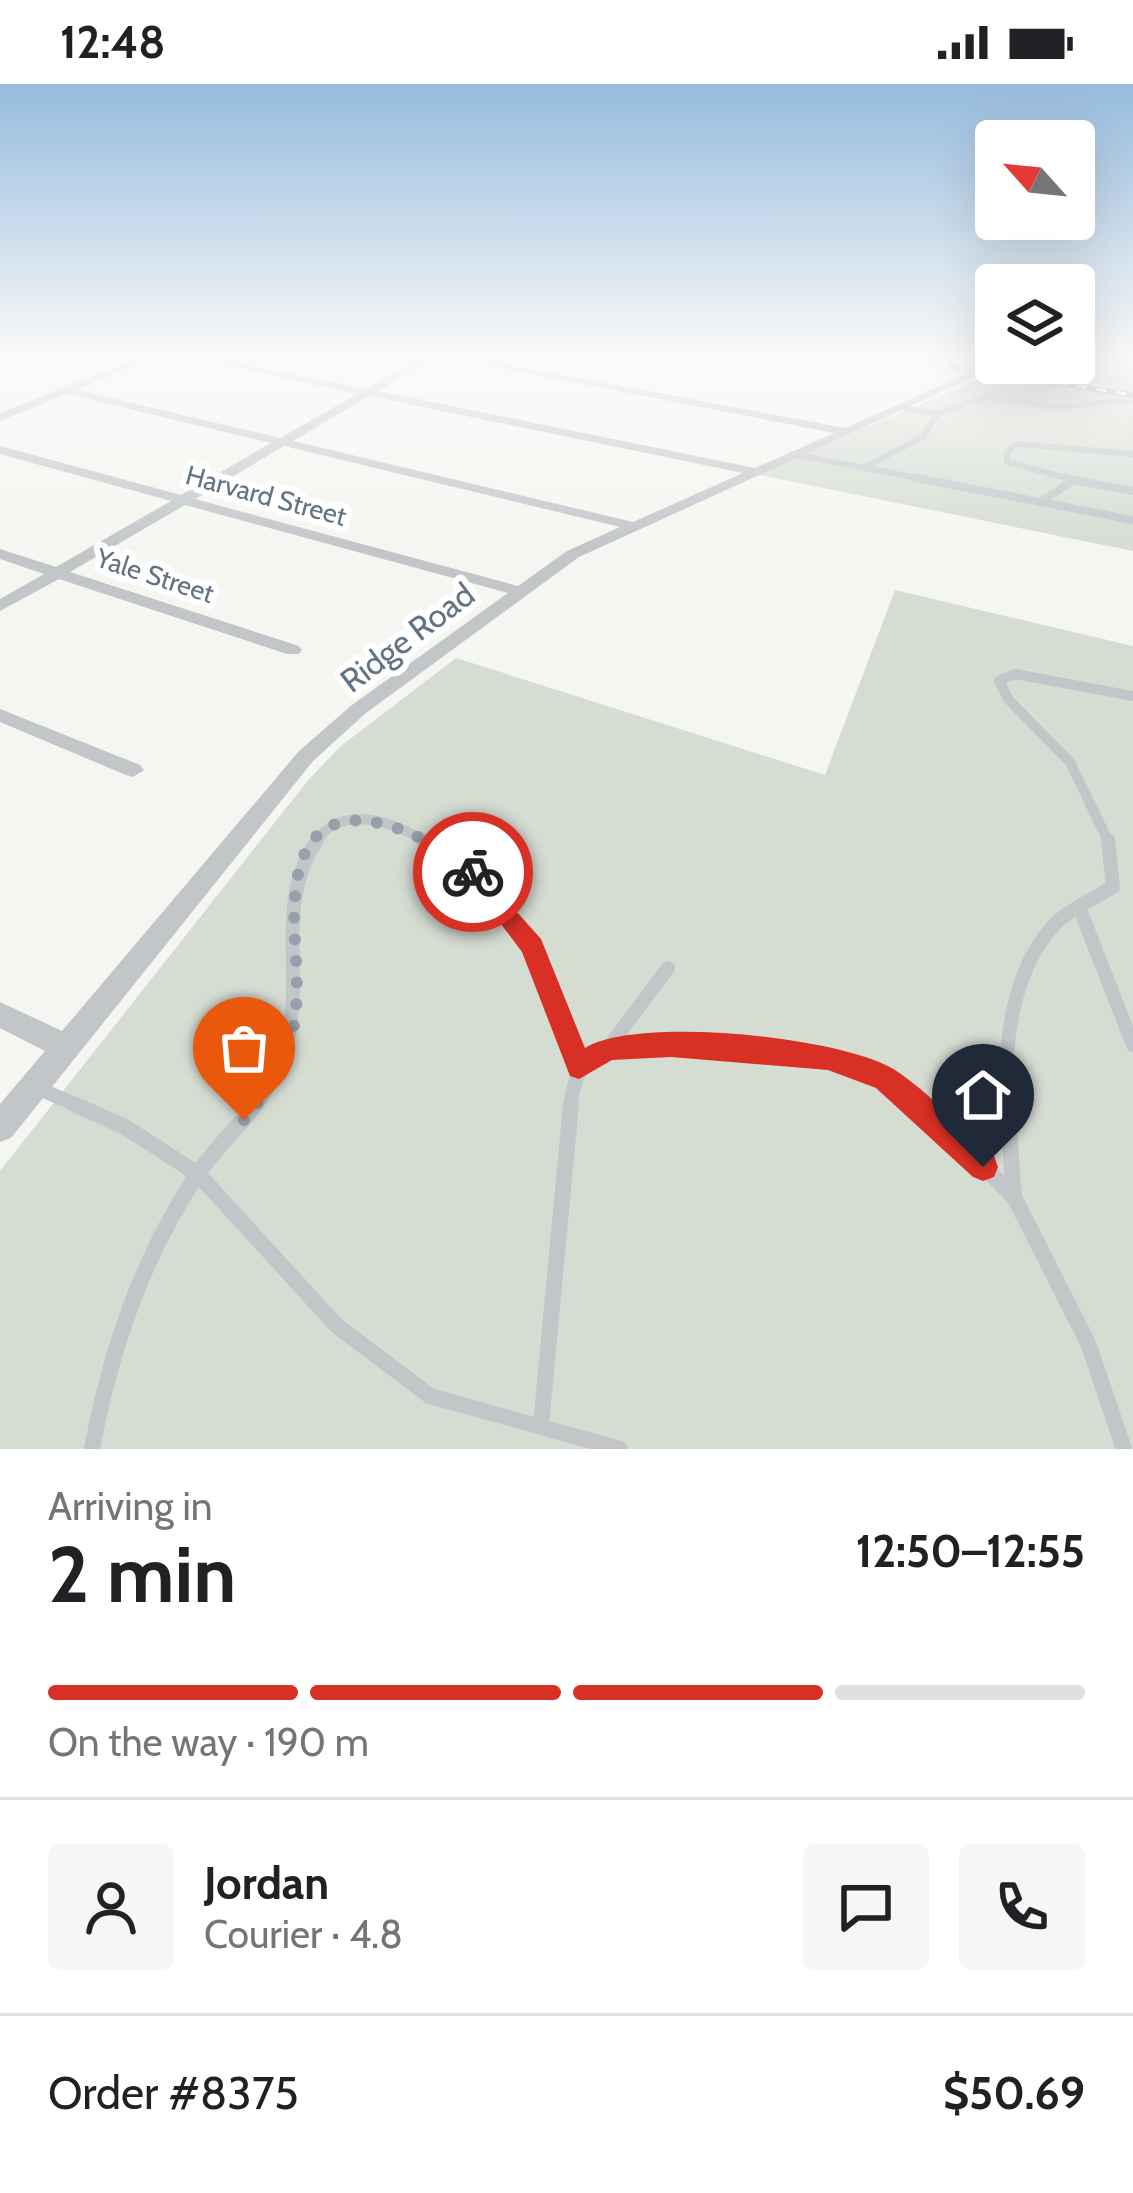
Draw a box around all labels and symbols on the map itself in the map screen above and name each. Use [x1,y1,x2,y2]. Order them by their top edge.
north arrow [975,120,1095,240]
street label: Harvard Street [182,458,350,533]
street label: Yale Street [91,541,218,610]
street label: Ridge Road [332,574,482,700]
courier [413,812,533,932]
pin [193,997,295,1120]
pin [932,1044,1034,1167]

